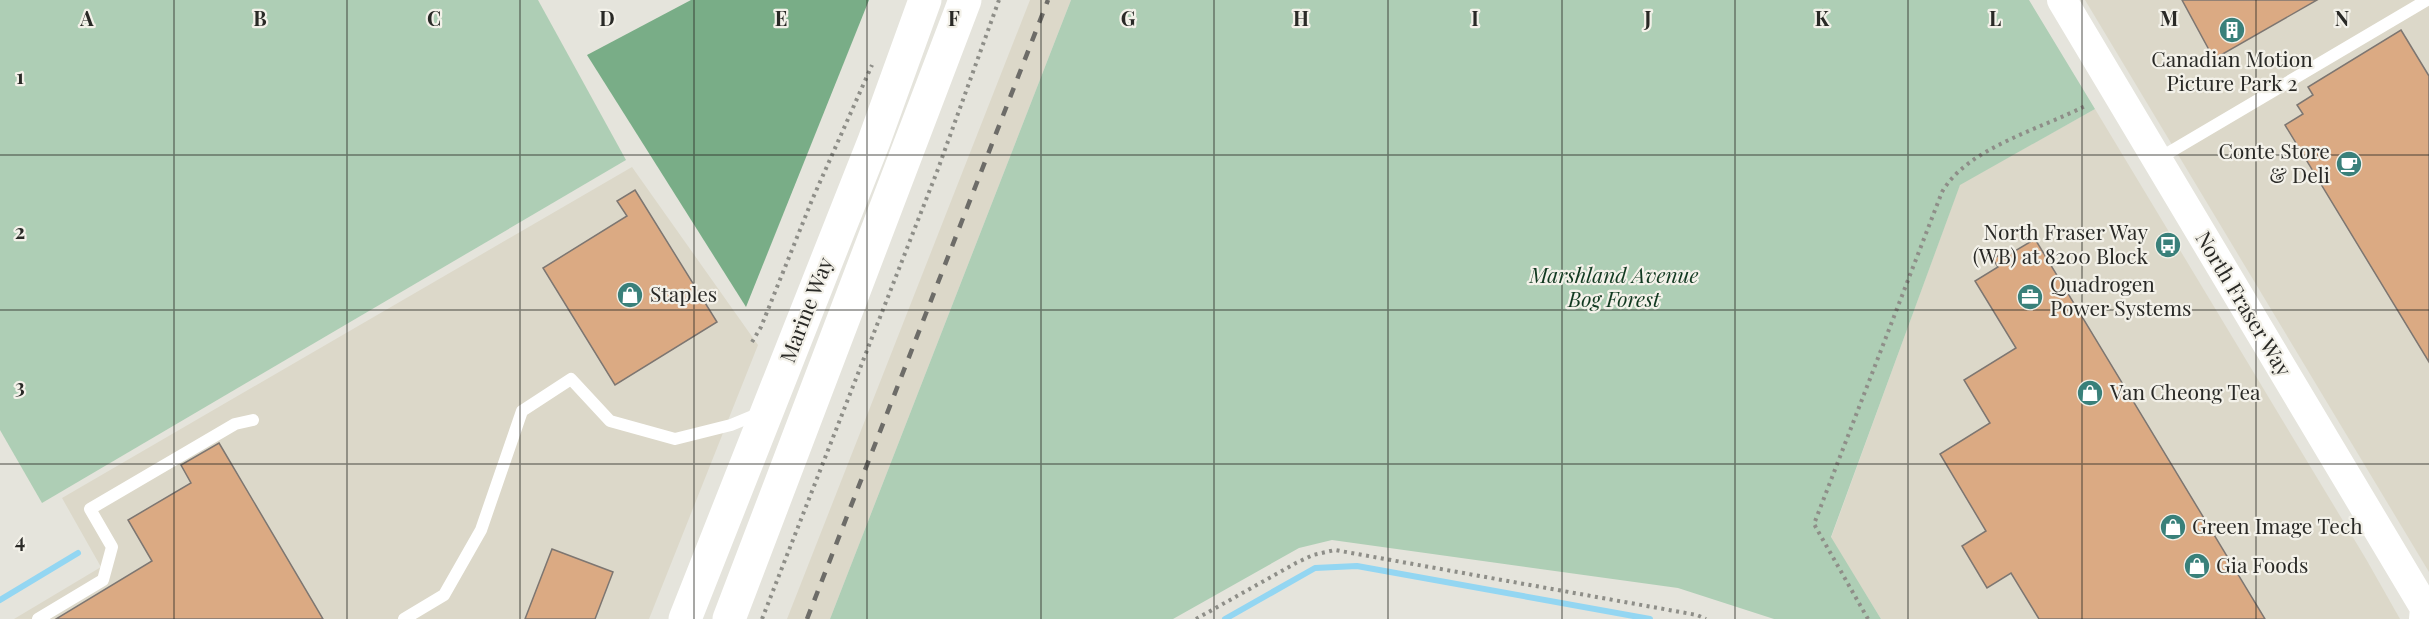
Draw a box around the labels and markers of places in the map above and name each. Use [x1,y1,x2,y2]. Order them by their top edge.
building icon: Canadian Motion Picture Park 2 [2217,15,2247,45]
place label: Canadian Motion Picture Park 2 [2151,44,2313,96]
place label: Conte Store & Deli [2218,136,2330,188]
cafe icon: Conte Store & Deli [2334,149,2364,179]
place label: North Fraser Way (WB) at 8200 Block [1973,217,2148,269]
bus stop icon: North Fraser Way (WB) at 8200 Block [2153,230,2183,260]
place label: Quadrogen Power Systems [2050,269,2191,321]
place label: Staples [650,279,717,307]
shop icon: Staples [615,280,645,310]
office icon: Quadrogen Power Systems [2015,282,2045,312]
place label: Van Cheong Tea [2109,377,2261,405]
shop icon: Van Cheong Tea [2075,378,2105,408]
place label: Green Image Tech [2192,511,2363,539]
shop icon: Green Image Tech [2158,512,2188,542]
place label: Gia Foods [2216,550,2308,578]
shop icon: Gia Foods [2182,551,2212,581]

